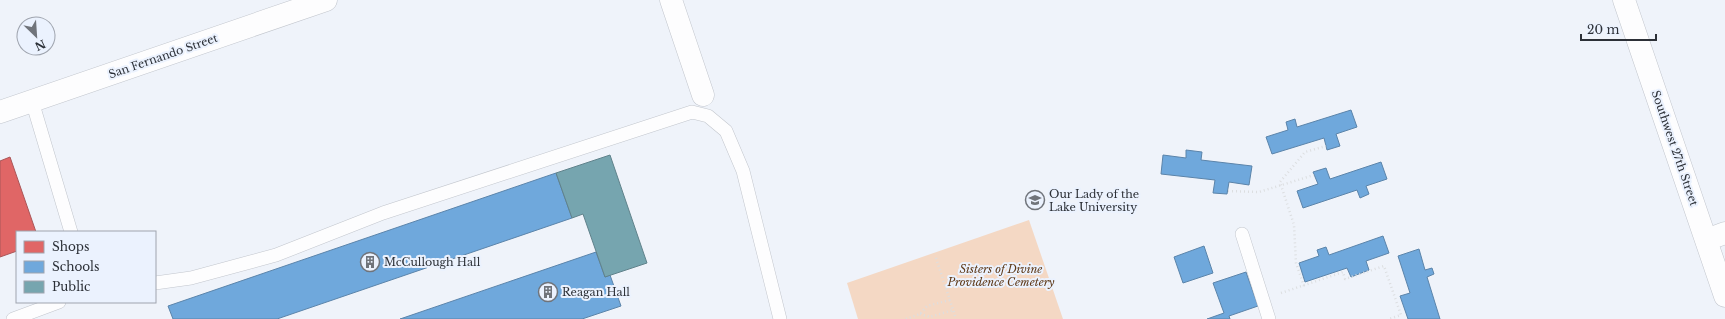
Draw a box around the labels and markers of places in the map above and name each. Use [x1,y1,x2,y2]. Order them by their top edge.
place label: Our Lady of the Lake University [1049,187,1139,214]
school or university icon: Our Lady of the Lake University [1024,189,1046,211]
building icon: McCullough Hall [359,251,381,273]
place label: McCullough Hall [384,255,481,269]
building icon: Reagan Hall [537,281,559,303]
place label: Reagan Hall [562,285,630,299]

